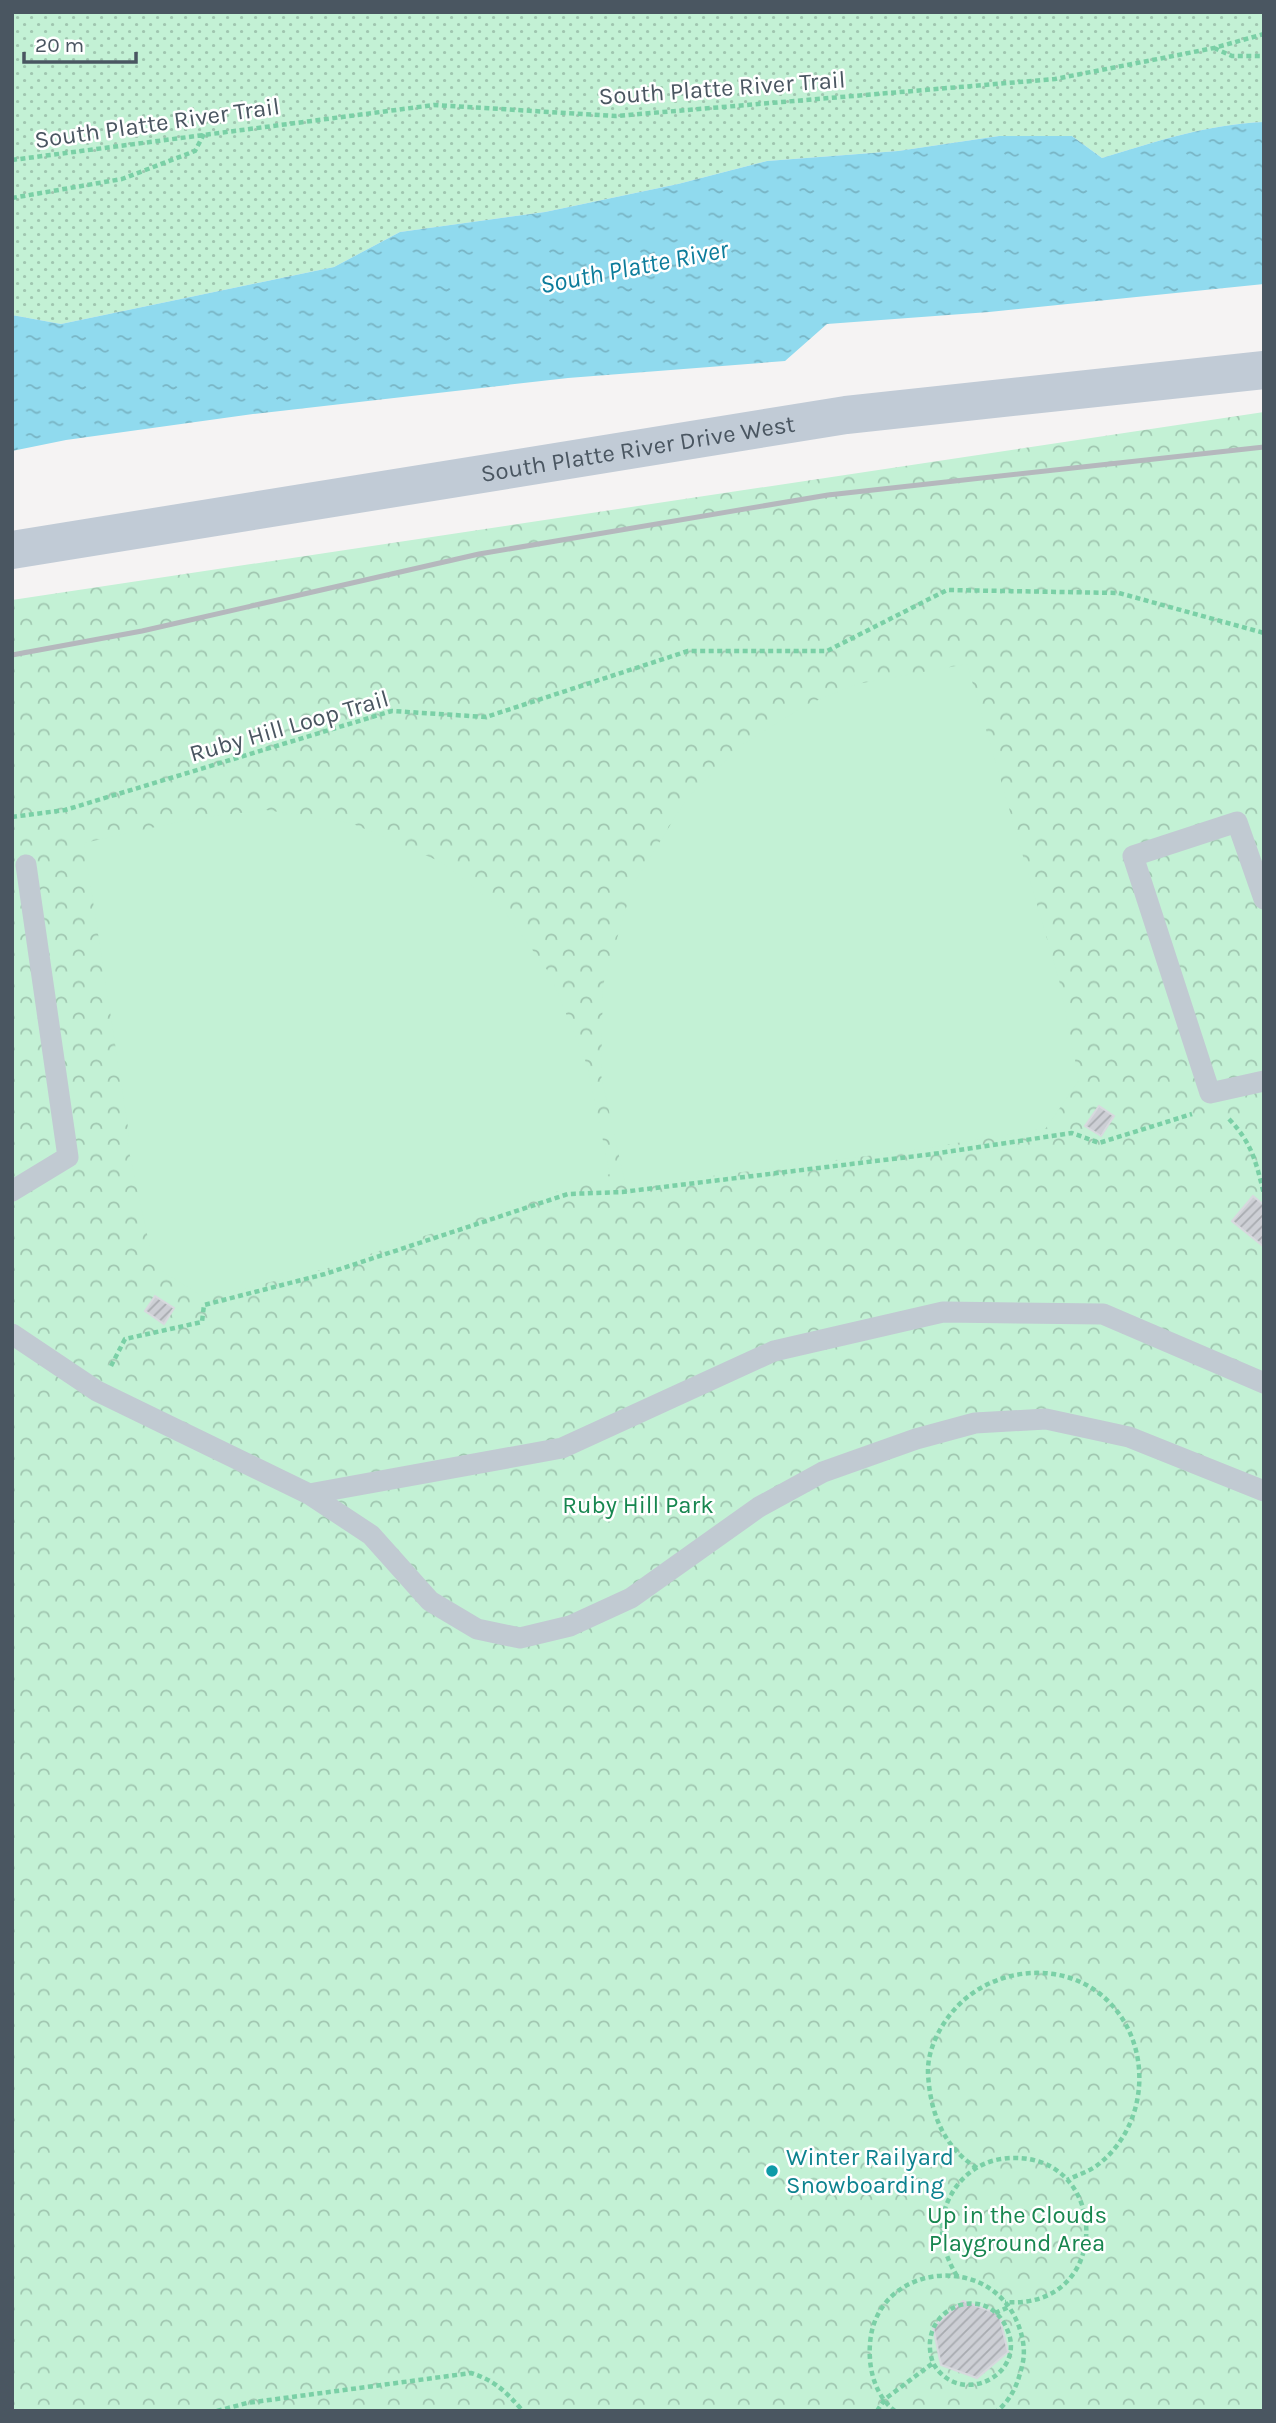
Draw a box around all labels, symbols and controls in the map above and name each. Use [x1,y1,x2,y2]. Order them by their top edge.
scale bar [24,21,136,65]
text: 20 m [35,33,84,57]
street label: South Platte River Trail [598,65,846,111]
street label: South Platte River Trail [33,92,281,154]
water label: South Platte River [537,233,732,300]
street label: South Platte River Drive West [479,409,797,488]
street label: Ruby Hill Loop Trail [186,684,392,768]
park label: Ruby Hill Park [562,1491,714,1519]
place label: Winter Railyard Snowboarding [786,2143,954,2199]
marker: Winter Railyard Snowboarding [764,2163,780,2179]
park label: Up in the Clouds Playground Area [927,2201,1107,2257]

